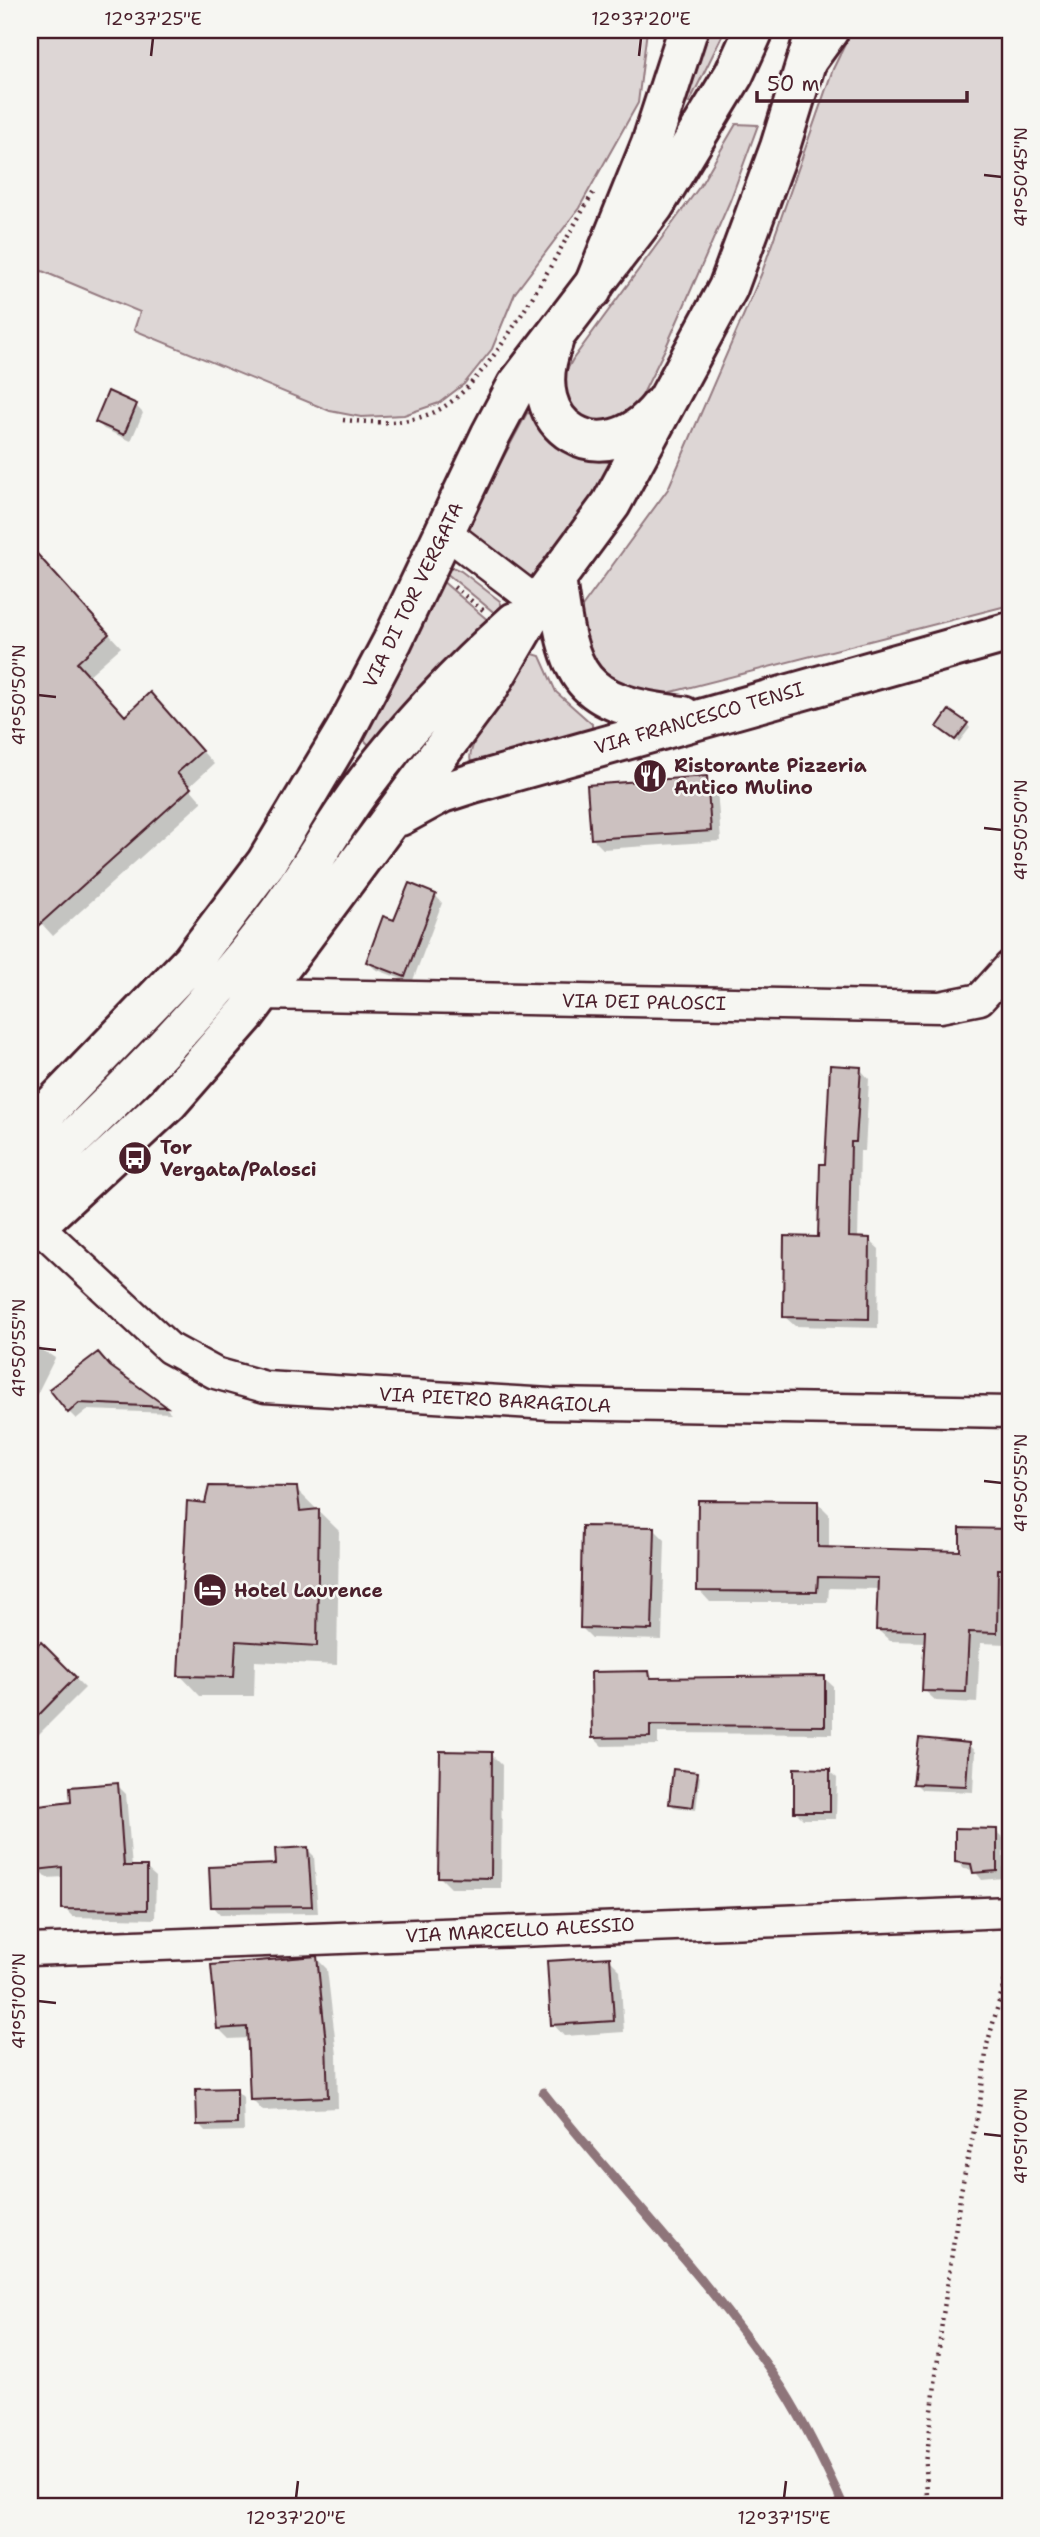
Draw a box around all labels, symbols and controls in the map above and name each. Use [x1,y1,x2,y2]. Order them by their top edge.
text: 12°37'25"E [104,7,202,31]
text: 12°37'20"E [591,7,691,31]
scale bar [757,60,967,104]
text: 50 m [767,70,820,98]
text: 41°50'45"N [1009,127,1033,227]
street label: VIA DI TOR VERGATA [357,498,469,692]
text: 41°50'50"N [7,644,31,746]
street label: VIA FRANCESCO TENSI [591,676,807,760]
place label: Ristorante Pizzeria Antico Mulino [674,753,867,800]
restaurant icon: Ristorante Pizzeria Antico Mulino [631,757,669,795]
text: 41°50'50"N [1009,779,1033,881]
street label: VIA DEI PALOSCI [562,988,726,1016]
place label: Tor Vergata/Palosci [160,1135,317,1182]
bus stop icon: Tor Vergata/Palosci [116,1139,154,1177]
text: 41°50'55"N [7,1299,31,1397]
street label: VIA PIETRO BARAGIOLA [378,1381,612,1419]
text: 41°50'55"N [1009,1434,1033,1532]
hotel icon: Hotel Laurence [191,1571,229,1609]
place label: Hotel Laurence [234,1578,383,1603]
street label: VIA MARCELLO ALESSIO [405,1912,635,1948]
text: 41°51'00"N [7,1953,31,2049]
text: 41°51'00"N [1009,2088,1033,2184]
text: 12°37'20"E [246,2506,346,2530]
text: 12°37'15"E [737,2506,831,2530]

